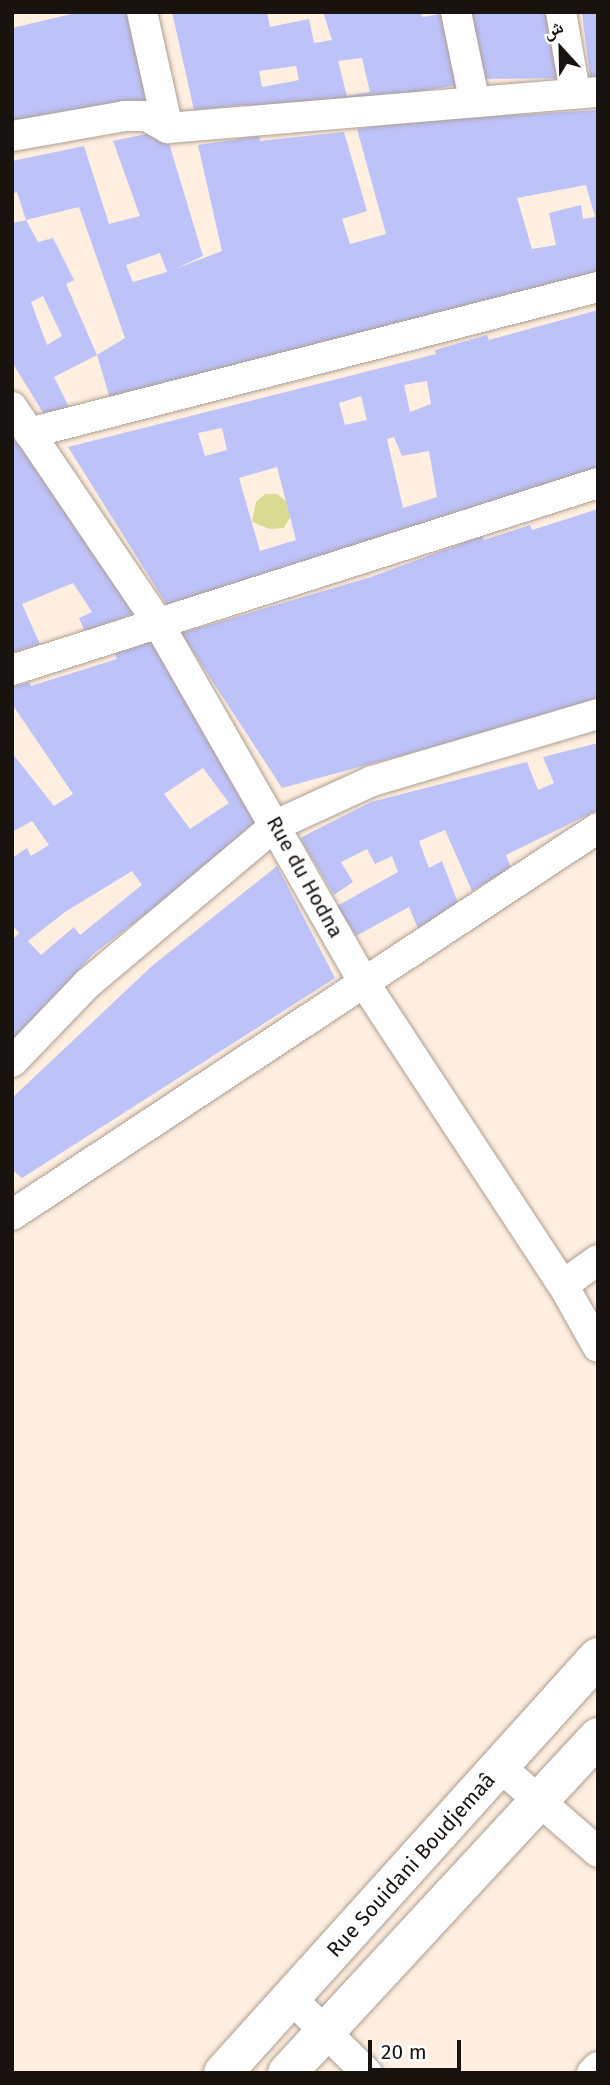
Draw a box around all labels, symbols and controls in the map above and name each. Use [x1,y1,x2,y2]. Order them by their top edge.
north arrow [526,14,596,84]
text: ش [539,15,567,44]
street label: Rue du Hodna [261,812,349,942]
street label: Rue Souidani Boudjemaâ [322,1768,500,1962]
scale bar [372,2025,465,2070]
text: 20 m [381,2039,427,2065]

